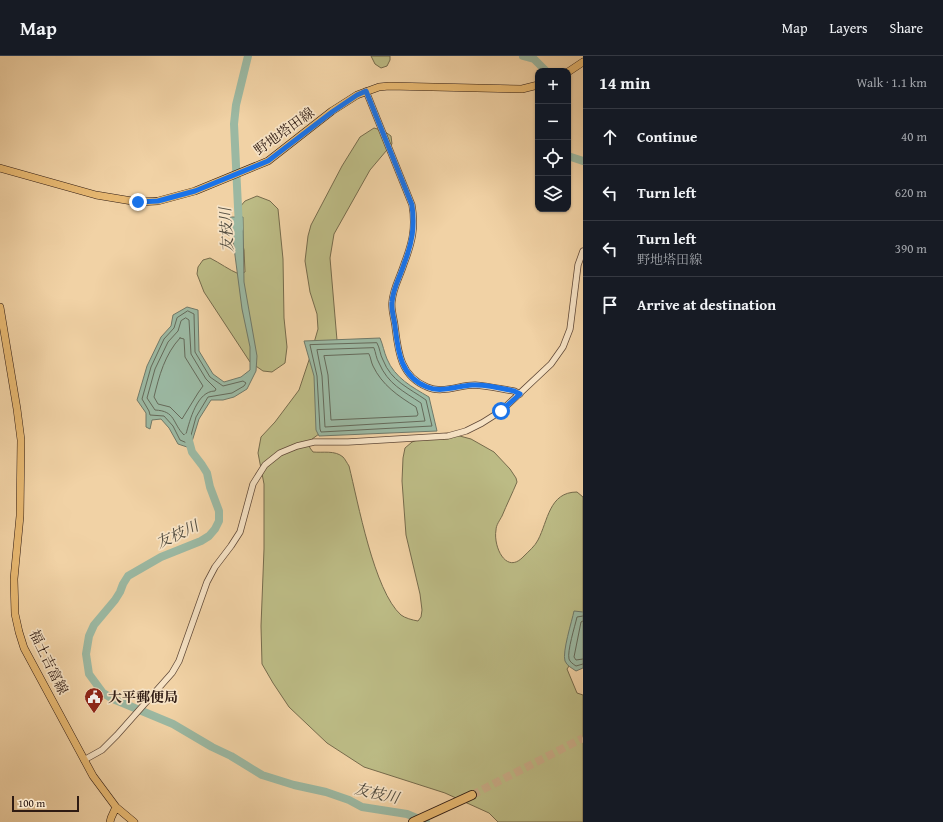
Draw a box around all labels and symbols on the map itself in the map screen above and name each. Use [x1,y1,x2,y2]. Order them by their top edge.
street label: 野地塔田線 [250,102,318,160]
route end [129,193,147,211]
water label: 友枝川 [214,205,238,253]
route start [492,402,510,420]
water label: 友枝川 [152,514,204,553]
street label: 福土吉富線 [25,626,73,698]
public building icon: 大平郵便局 [83,686,105,714]
place label: 大平郵便局 [108,687,178,707]
water label: 友枝川 [353,778,403,809]
scale bar [12,794,79,813]

